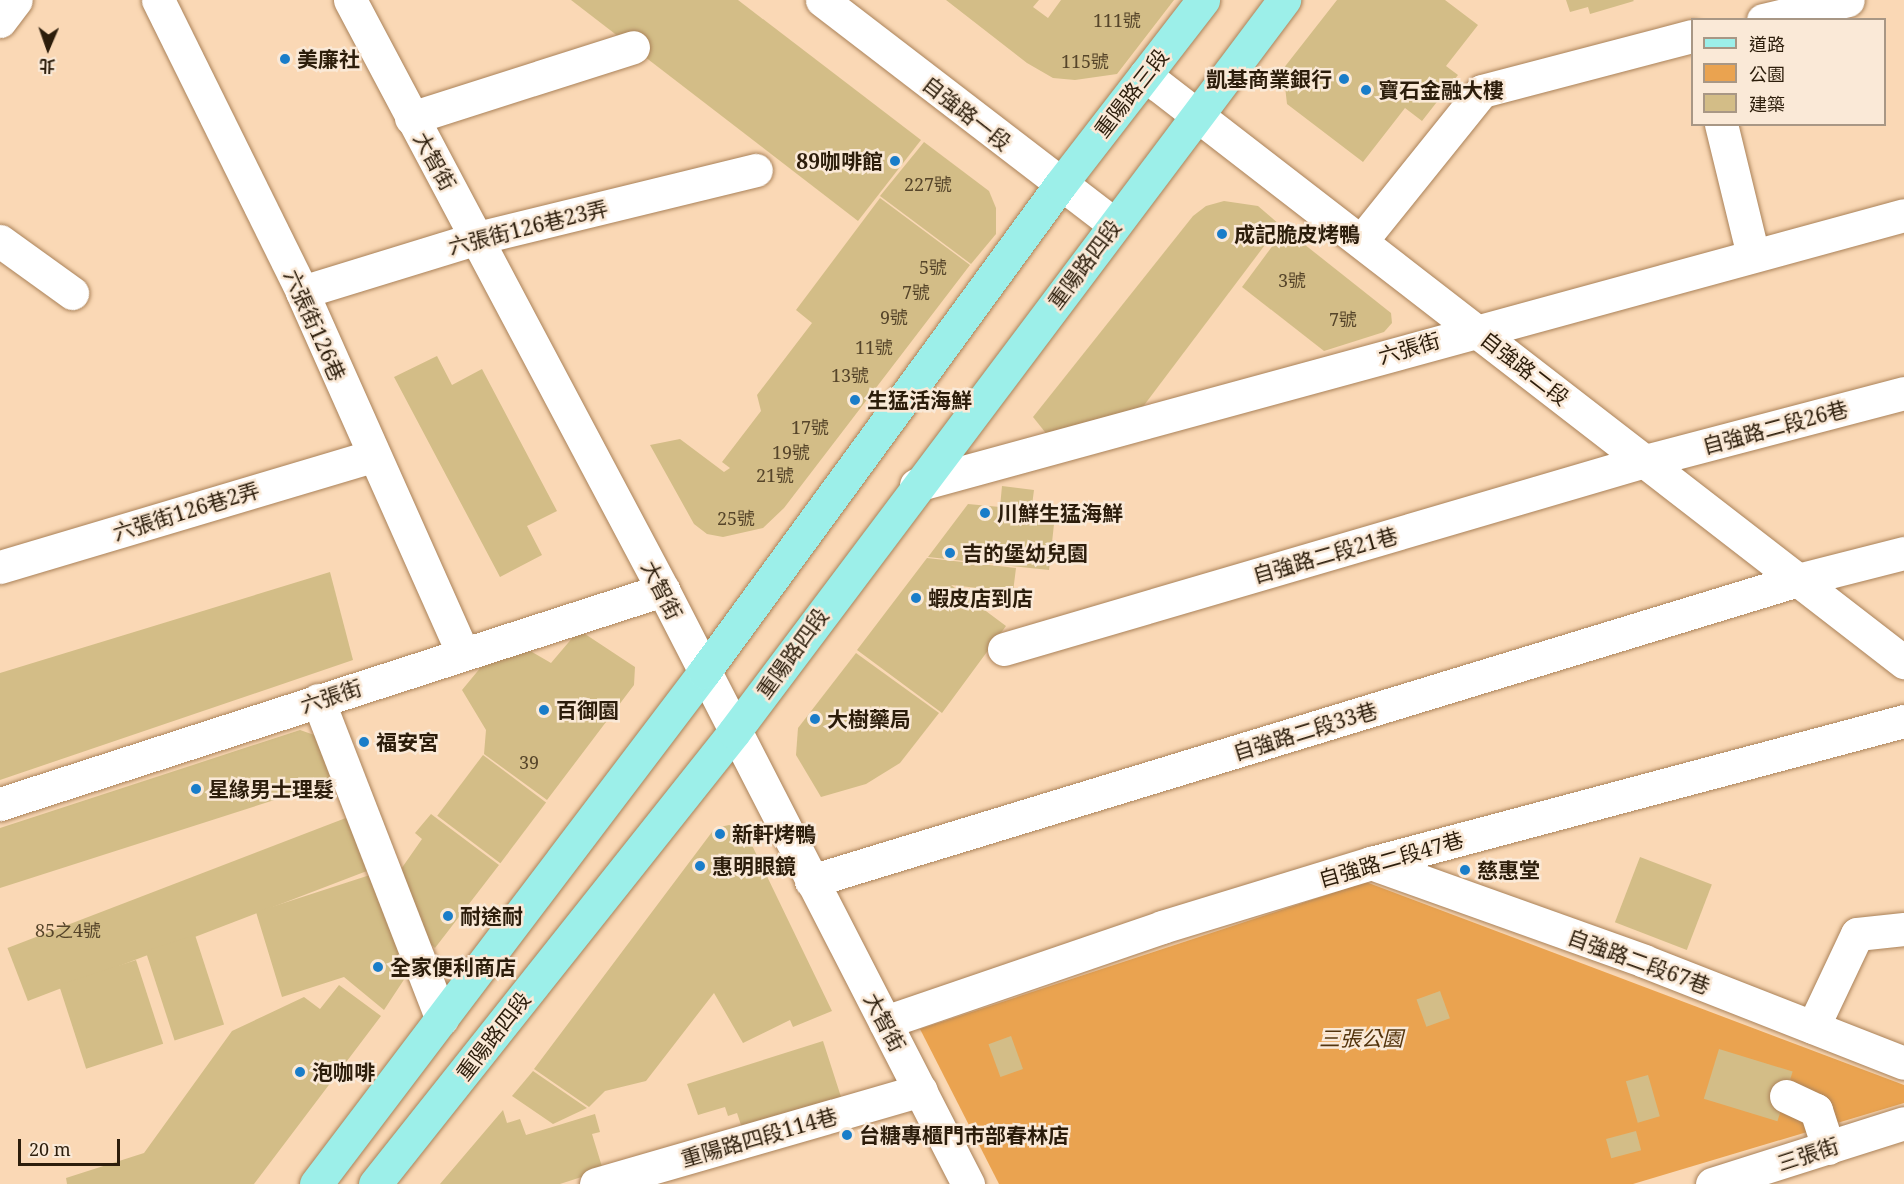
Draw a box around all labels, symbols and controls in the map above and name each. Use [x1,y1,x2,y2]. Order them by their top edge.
house number: 111號 [1093,9,1141,31]
north arrow [18,18,78,78]
legend [1691,18,1886,126]
text: 道路 [1749,32,1785,56]
street label: 重陽路三段 [1089,44,1173,142]
place label: 美廉社 [297,46,360,72]
house number: 115號 [1061,50,1109,72]
marker: 美廉社 [278,52,292,66]
text: 北 [39,55,56,77]
text: 公園 [1749,62,1785,86]
place label: 凱基商業銀行 [1206,66,1332,92]
street label: 自強路一段 [918,71,1016,155]
marker: 凱基商業銀行 [1337,72,1351,86]
place label: 寶石金融大樓 [1378,77,1504,103]
marker: 寶石金融大樓 [1359,83,1373,97]
text: 建築 [1749,92,1785,116]
street label: 大智街 [409,127,461,195]
place label: 89咖啡館 [796,148,883,174]
marker: 89咖啡館 [888,154,902,168]
house number: 227號 [904,173,952,195]
street label: 六張街126巷23弄 [446,195,610,259]
street label: 重陽路四段 [1042,214,1126,314]
place label: 成記脆皮烤鴨 [1234,221,1360,247]
marker: 成記脆皮烤鴨 [1215,227,1229,241]
house number: 5號 [919,256,947,278]
street label: 六張街126巷 [279,265,351,385]
house number: 3號 [1278,269,1306,291]
house number: 7號 [902,281,930,303]
house number: 9號 [880,306,908,328]
house number: 7號 [1329,308,1357,330]
street label: 自強路二段 [1476,326,1574,410]
street label: 六張街 [1375,327,1443,369]
house number: 11號 [855,336,893,358]
house number: 13號 [831,364,869,386]
place label: 生猛活海鮮 [867,387,972,413]
marker: 生猛活海鮮 [848,393,862,407]
street label: 自強路二段26巷 [1700,395,1850,459]
house number: 17號 [791,416,829,438]
house number: 19號 [772,441,810,463]
house number: 21號 [756,464,794,486]
street label: 六張街126巷2弄 [110,477,262,545]
place label: 川鮮生猛海鮮 [997,500,1123,526]
marker: 川鮮生猛海鮮 [978,506,992,520]
house number: 25號 [717,507,755,529]
street label: 自強路二段21巷 [1250,522,1400,588]
place label: 吉的堡幼兒園 [962,540,1088,566]
marker: 吉的堡幼兒園 [943,546,957,560]
street label: 大智街 [636,556,688,624]
place label: 蝦皮店到店 [928,585,1033,611]
marker: 蝦皮店到店 [909,591,923,605]
street label: 重陽路四段 [751,603,833,703]
street label: 六張街 [297,674,365,718]
place label: 百御園 [556,697,619,723]
street label: 自強路二段33巷 [1230,697,1380,765]
marker: 百御園 [537,703,551,717]
place label: 大樹藥局 [827,706,911,732]
marker: 大樹藥局 [808,712,822,726]
place label: 福安宮 [376,729,439,755]
marker: 福安宮 [357,735,371,749]
house number: 39 [519,751,539,773]
place label: 星緣男士理髮 [208,776,334,802]
marker: 星緣男士理髮 [189,782,203,796]
place label: 新軒烤鴨 [732,821,816,847]
street label: 自強路二段47巷 [1316,826,1466,892]
marker: 新軒烤鴨 [713,827,727,841]
place label: 惠明眼鏡 [712,853,796,879]
place label: 慈惠堂 [1477,857,1540,883]
marker: 惠明眼鏡 [693,859,707,873]
marker: 慈惠堂 [1458,863,1472,877]
place label: 耐途耐 [460,903,523,929]
marker: 耐途耐 [441,909,455,923]
house number: 85之4號 [35,919,101,941]
street label: 自強路二段67巷 [1564,924,1714,998]
place label: 全家便利商店 [390,954,516,980]
marker: 全家便利商店 [371,960,385,974]
street label: 重陽路四段 [451,987,535,1085]
street label: 大智街 [859,988,911,1056]
park label: 三張公園 [1319,1025,1403,1051]
place label: 泡咖啡 [312,1059,375,1085]
marker: 泡咖啡 [293,1065,307,1079]
street label: 重陽路四段114巷 [678,1103,840,1171]
place label: 台糖專櫃門市部春林店 [859,1122,1069,1148]
scale bar [21,1127,123,1165]
marker: 台糖專櫃門市部春林店 [840,1128,854,1142]
street label: 三張街 [1774,1132,1842,1176]
text: 20 m [29,1137,71,1161]

